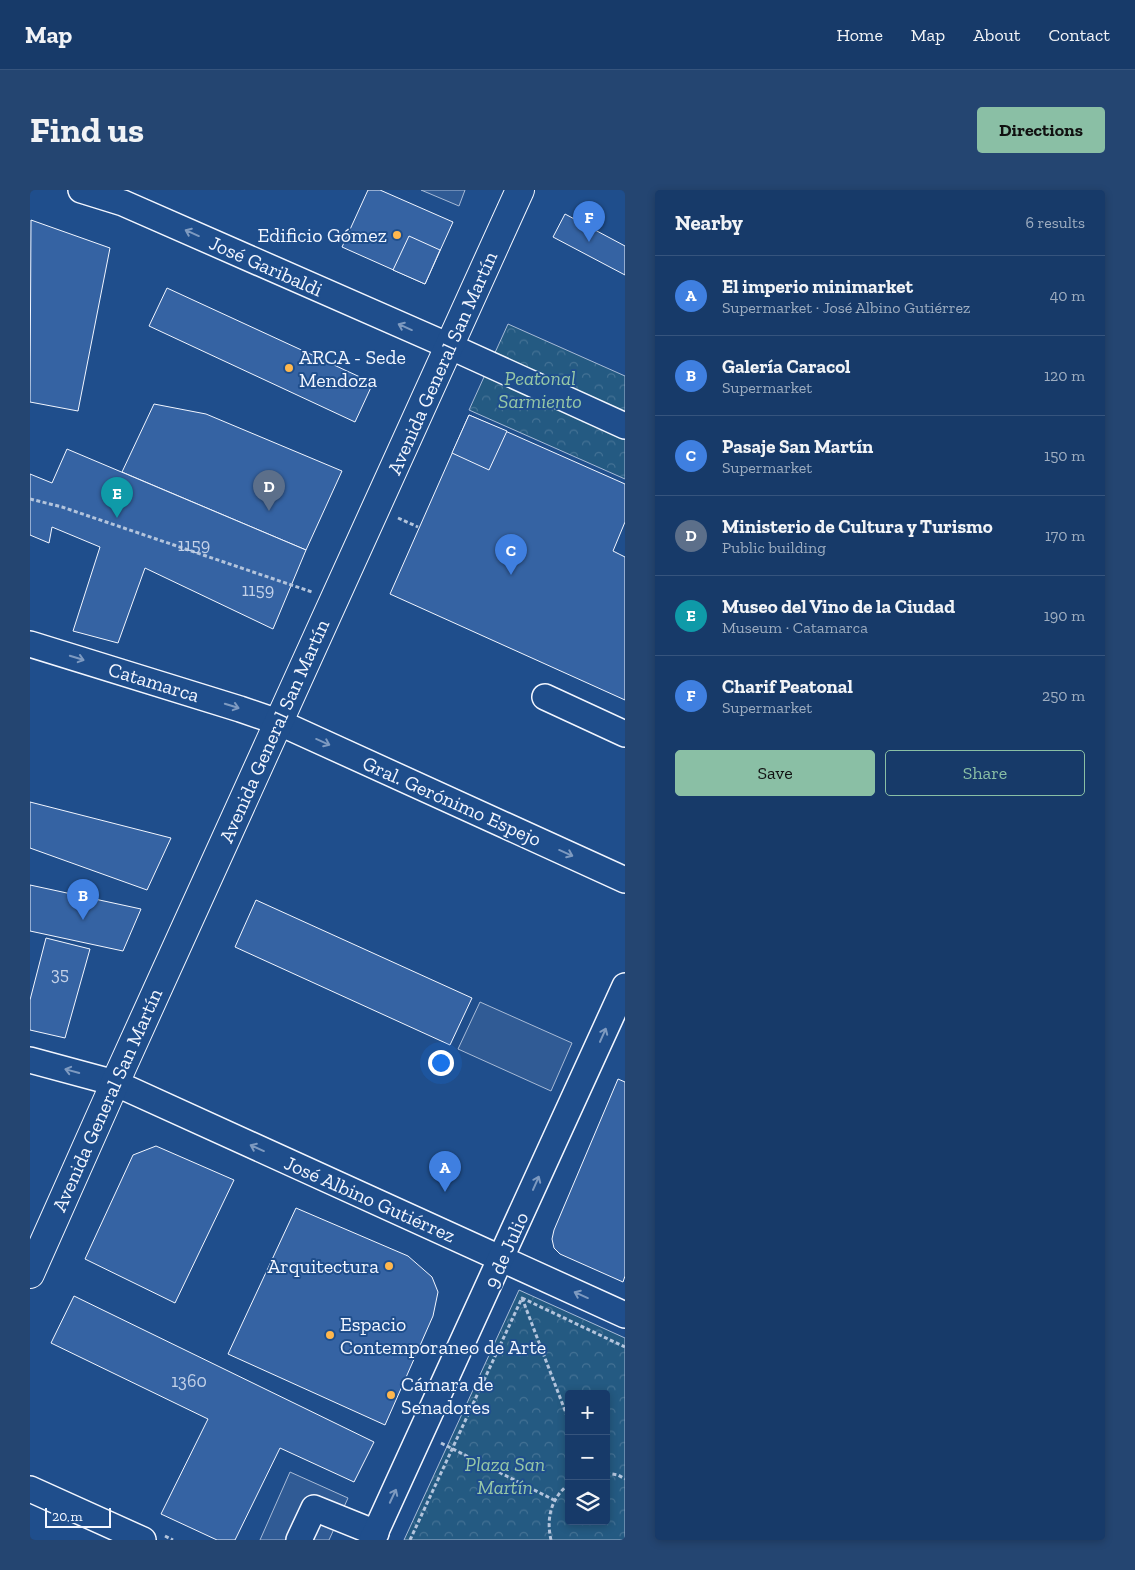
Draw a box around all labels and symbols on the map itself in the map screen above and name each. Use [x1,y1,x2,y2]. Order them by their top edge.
pin: F [573,201,605,242]
place label: Edificio Gómez [258,223,387,247]
one-way arrow [185,228,200,238]
marker: Edificio Gómez [391,229,403,241]
street label: José Garibaldi [206,230,327,302]
street label: Avenida General San Martín [382,247,502,478]
one-way arrow [398,321,413,331]
place label: ARCA - Sede Mendoza [299,345,406,392]
marker: ARCA - Sede Mendoza [283,362,295,374]
park label: Peatonal Sarmiento [498,366,582,413]
pin: D [253,470,285,511]
pin: E [101,477,133,518]
house number: 1159 [178,534,210,556]
pin: C [495,534,527,575]
house number: 1159 [242,579,274,601]
street label: Avenida General San Martín [214,615,334,846]
one-way arrow [68,654,84,664]
street label: Catamarca [106,657,203,707]
one-way arrow [223,702,239,712]
one-way arrow [315,738,330,748]
street label: Gral. Gerónimo Espejo [359,751,545,851]
one-way arrow [558,849,573,858]
pin: B [67,879,99,920]
house number: 35 [51,963,69,985]
street label: Avenida General San Martín [47,984,167,1215]
one-way arrow [599,1028,608,1043]
your location [428,1050,454,1076]
one-way arrow [65,1066,81,1075]
one-way arrow [250,1143,265,1152]
street label: José Albino Gutiérrez [280,1150,460,1248]
pin: A [429,1151,461,1192]
one-way arrow [532,1176,541,1191]
street label: 9 de Julio [479,1208,533,1292]
place label: Arquitectura [267,1254,379,1278]
marker: Arquitectura [383,1260,395,1272]
one-way arrow [574,1289,589,1299]
place label: Espacio Contemporaneo de Arte [340,1312,546,1359]
marker: Espacio Contemporaneo de Arte [324,1329,336,1341]
house number: 1360 [171,1370,207,1392]
place label: Cámara de Senadores [401,1372,493,1419]
marker: Cámara de Senadores [385,1389,397,1401]
park label: Plaza San Martín [465,1452,545,1499]
one-way arrow [388,1489,398,1504]
scale bar [45,1505,111,1528]

